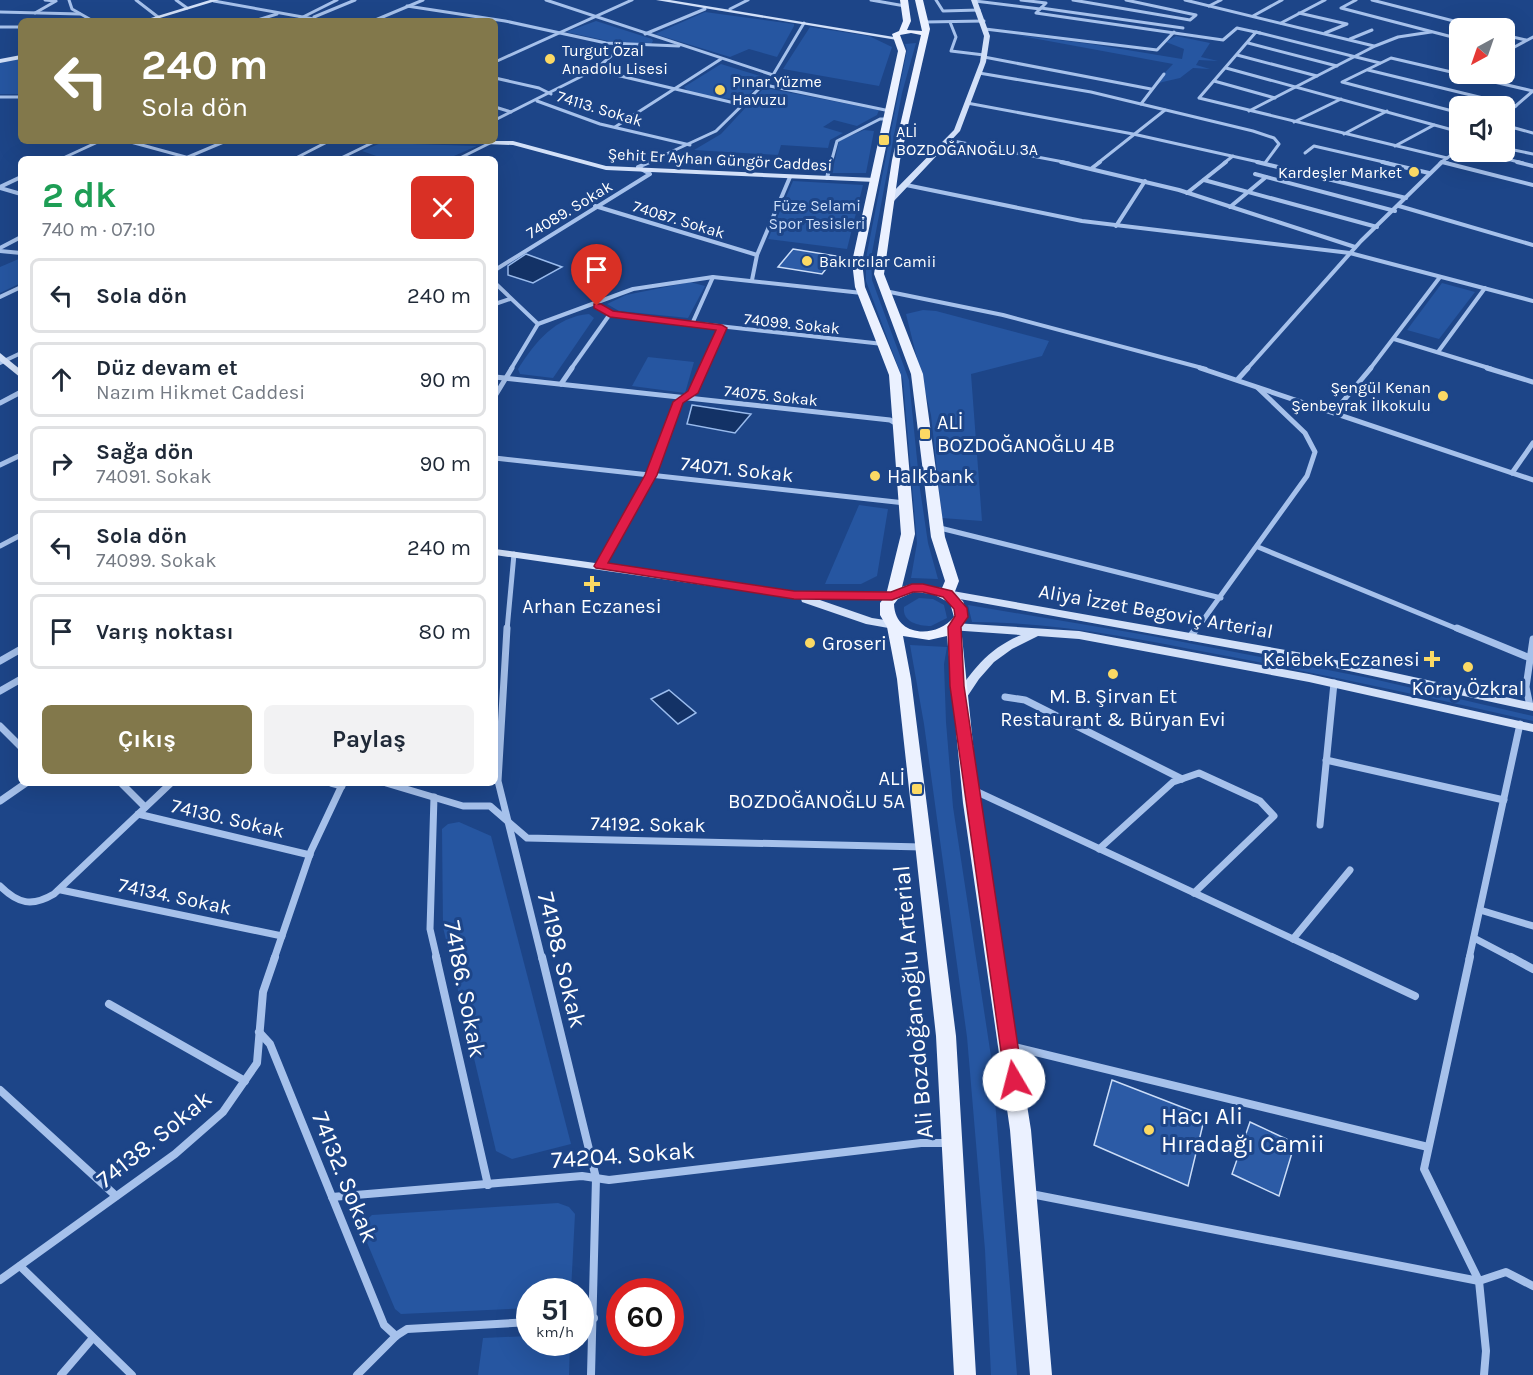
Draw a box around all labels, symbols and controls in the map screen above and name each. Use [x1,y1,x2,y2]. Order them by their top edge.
north arrow [1449,18,1515,84]
map controls [1449,18,1515,162]
text: 240 m [141,40,268,90]
place label: Turgut Özal Anadolu Lisesi [562,41,668,78]
icon: left [42,42,120,120]
marker: Turgut Özal Anadolu Lisesi [543,52,557,66]
place label: Pınar Yüzme Havuzu [732,72,822,109]
marker: Pınar Yüzme Havuzu [713,83,727,97]
street label: 74113. Sokak [555,86,645,130]
text: Sola dön [141,91,248,123]
button: sound [1449,96,1515,162]
place label: ALİ BOZDOĞANOĞLU 3A [896,122,1038,159]
marker: ALİ BOZDOĞANOĞLU 3A [877,133,891,147]
street label: Şehit Er Ayhan Güngör Caddesi [607,144,833,175]
place label: Kardeşler Market [1278,163,1402,182]
marker: Kardeşler Market [1407,165,1421,179]
text: 2 dk [42,174,116,216]
button: close [411,176,474,239]
street label: 74089. Sokak [523,176,616,243]
street label: 74087. Sokak [631,196,727,242]
park label: Füze Selami Spor Tesisleri [768,196,866,233]
text: 740 m · 07:10 [42,218,155,241]
pin [571,244,622,306]
place label: Bakırcılar Camii [819,252,936,271]
icon: arrive [580,253,613,286]
marker: Bakırcılar Camii [800,254,814,268]
icon: left [45,279,78,312]
text: Sola dön [96,283,187,309]
text: 240 m [407,283,471,309]
street label: 74099. Sokak [743,309,841,338]
text: Düz devam et [96,355,238,381]
icon: ahead [45,363,78,396]
text: 90 m [419,367,471,393]
place label: Şengül Kenan Şenbeyrak İlkokulu [1291,378,1431,415]
text: Nazım Hikmet Caddesi [96,381,305,404]
street label: 74075. Sokak [723,381,819,410]
marker: Şengül Kenan Şenbeyrak İlkokulu [1436,389,1450,403]
place label: ALİ BOZDOĞANOĞLU 4B [937,411,1115,457]
marker: ALİ BOZDOĞANOĞLU 4B [918,427,932,441]
text: Sağa dön [96,439,194,465]
icon: right [45,447,78,480]
text: 90 m [419,451,471,477]
street label: 74071. Sokak [679,452,795,487]
text: 74091. Sokak [96,465,212,488]
place label: Halkbank [887,465,974,488]
marker: Halkbank [868,469,882,483]
text: Sola dön [96,523,187,549]
icon: left [45,531,78,564]
text: 240 m [407,535,471,561]
text: 74099. Sokak [96,549,217,572]
marker: Arhan Eczanesi [585,577,599,591]
street label: Aliya İzzet Begoviç Arterial [1037,580,1275,643]
place label: Arhan Eczanesi [522,595,662,618]
icon: arrive [45,615,78,648]
text: Varış noktası [96,619,234,645]
text: 80 m [419,619,471,645]
place label: Groseri [822,632,887,655]
marker: Groseri [803,636,817,650]
place label: Kelebek Eczanesi [1263,648,1420,671]
marker: Kelebek Eczanesi [1425,652,1439,666]
marker: Koray Özkral [1461,660,1475,674]
marker: M. B. Şirvan Et Restaurant & Büryan Evi [1106,667,1120,681]
place label: Koray Özkral [1412,677,1524,700]
place label: M. B. Şirvan Et Restaurant & Büryan Evi [1000,685,1226,731]
button: Çıkış [42,705,252,774]
button: Paylaş [264,705,474,774]
place label: ALİ BOZDOĞANOĞLU 5A [728,767,905,813]
marker: ALİ BOZDOĞANOĞLU 5A [910,782,924,796]
street label: 74130. Sokak [169,794,287,843]
street label: 74192. Sokak [590,812,706,837]
street label: Ali Bozdoğanoğlu Arterial [887,864,939,1140]
street label: 74134. Sokak [116,873,234,920]
street label: 74198. Sokak [532,889,592,1031]
street label: 74186. Sokak [438,918,492,1060]
position arrow [982,1048,1046,1112]
street label: 74138. Sokak [91,1084,217,1194]
place label: Hacı Ali Hıradağı Camii [1161,1102,1325,1158]
street label: 74132. Sokak [306,1108,384,1246]
marker: Hacı Ali Hıradağı Camii [1142,1123,1156,1137]
street label: 74204. Sokak [550,1136,696,1174]
speed limit sign: 60 [606,1278,684,1356]
text: 51 [541,1292,569,1328]
text: km/h [536,1323,574,1341]

